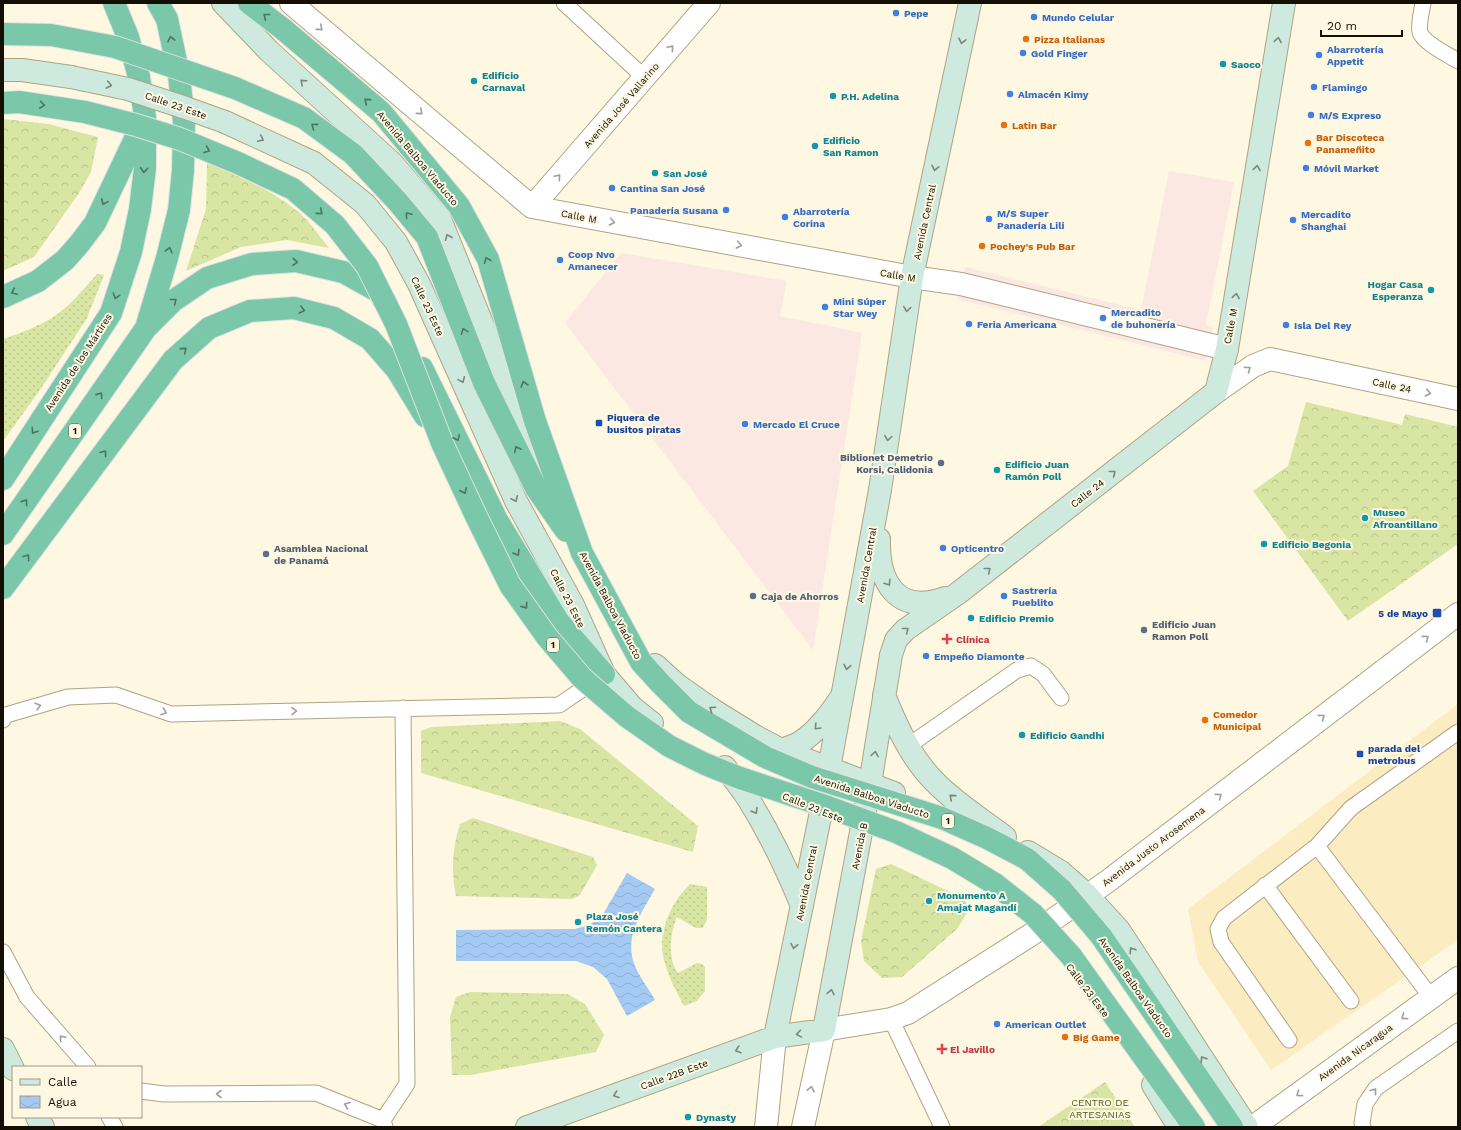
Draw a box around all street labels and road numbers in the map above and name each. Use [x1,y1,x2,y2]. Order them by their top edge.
street label: Avenida José Vallarino [582,61,661,150]
street label: Calle 23 Este [144,90,208,121]
street label: Avenida Balboa Viaducto [375,109,460,208]
street label: Avenida Central [911,183,938,261]
street label: Calle M [560,208,598,225]
street label: Calle M [879,267,917,284]
street label: Calle 23 Este [409,275,446,338]
street label: Calle M [1222,307,1239,345]
street label: Avenida de los Mártires [43,311,114,413]
street label: Calle 24 [1371,376,1412,395]
road number: 1 [69,424,81,438]
street label: Calle 24 [1068,477,1106,510]
street label: Avenida Central [854,526,879,604]
street label: Avenida Balboa Viaducto [577,550,644,661]
street label: Calle 23 Este [548,567,587,630]
road number: 1 [547,638,559,652]
street label: Avenida Balboa Viaducto [813,773,931,820]
street label: Calle 23 Este [781,790,845,825]
street label: Avenida Justo Arosemena [1100,804,1207,889]
road number: 1 [942,814,954,828]
street label: Avenida B [850,822,869,871]
street label: Avenida Central [794,844,819,922]
street label: Avenida Balboa Viaducto [1097,935,1175,1040]
street label: Calle 23 Este [1064,961,1112,1020]
street label: Avenida Nicaragua [1316,1022,1395,1083]
street label: Calle 22B Este [639,1057,710,1092]

